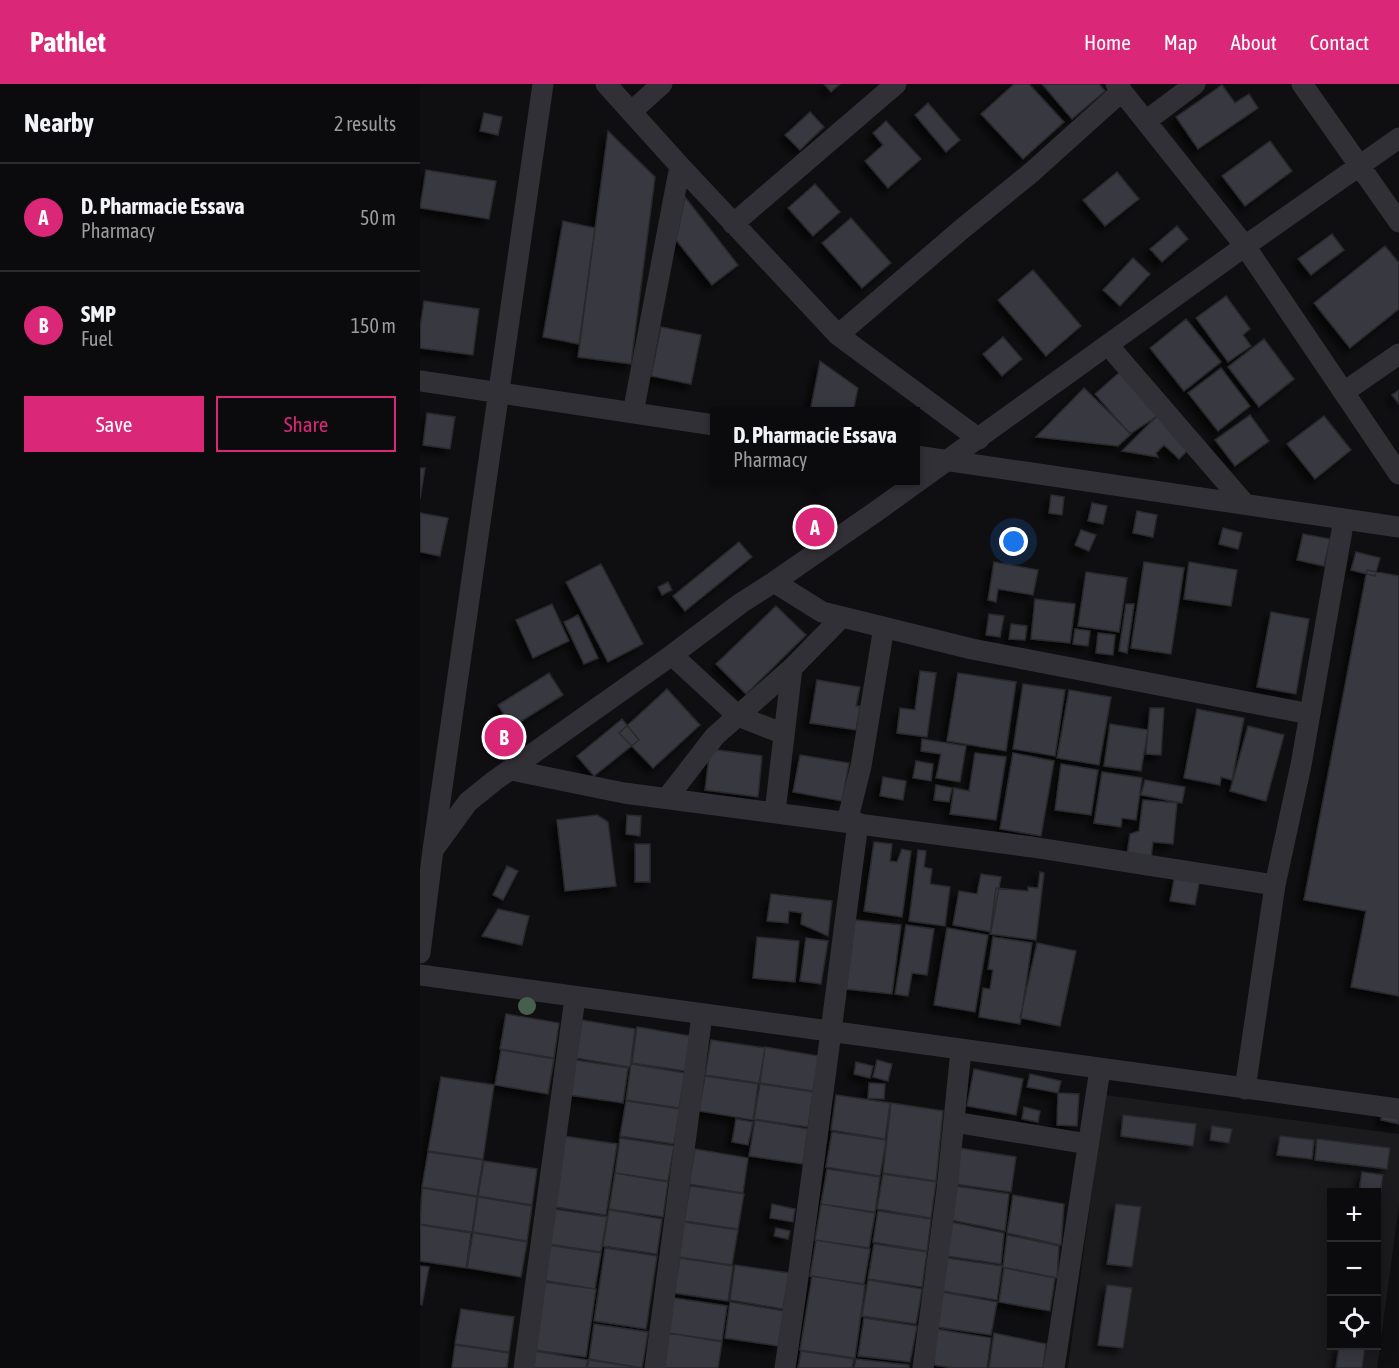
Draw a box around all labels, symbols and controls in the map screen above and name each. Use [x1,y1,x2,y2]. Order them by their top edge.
text: Pathlet [30,26,106,58]
text: Home [1084,30,1131,54]
text: Map [1164,30,1198,54]
text: About [1231,30,1277,54]
text: Contact [1310,30,1369,54]
text: Nearby [24,108,94,138]
text: 2 results [334,112,396,135]
text: D. Pharmacie Essava [81,193,244,219]
text: A [39,206,48,229]
text: 50 m [360,206,396,229]
text: Pharmacy [81,219,155,242]
text: SMP [81,301,116,327]
text: B [39,314,48,337]
text: 150 m [351,314,396,337]
text: Fuel [81,327,113,350]
button: Save [24,396,204,452]
button: Share [216,396,396,452]
popup [710,407,920,485]
text: D. Pharmacie Essava [733,422,897,448]
text: Pharmacy [733,448,807,471]
pin: A [796,504,834,550]
your location [999,527,1028,556]
pin: B [484,714,524,760]
map controls [1327,1188,1381,1350]
button: + [1327,1188,1381,1242]
button: − [1327,1242,1381,1296]
button: locate [1327,1296,1381,1350]

